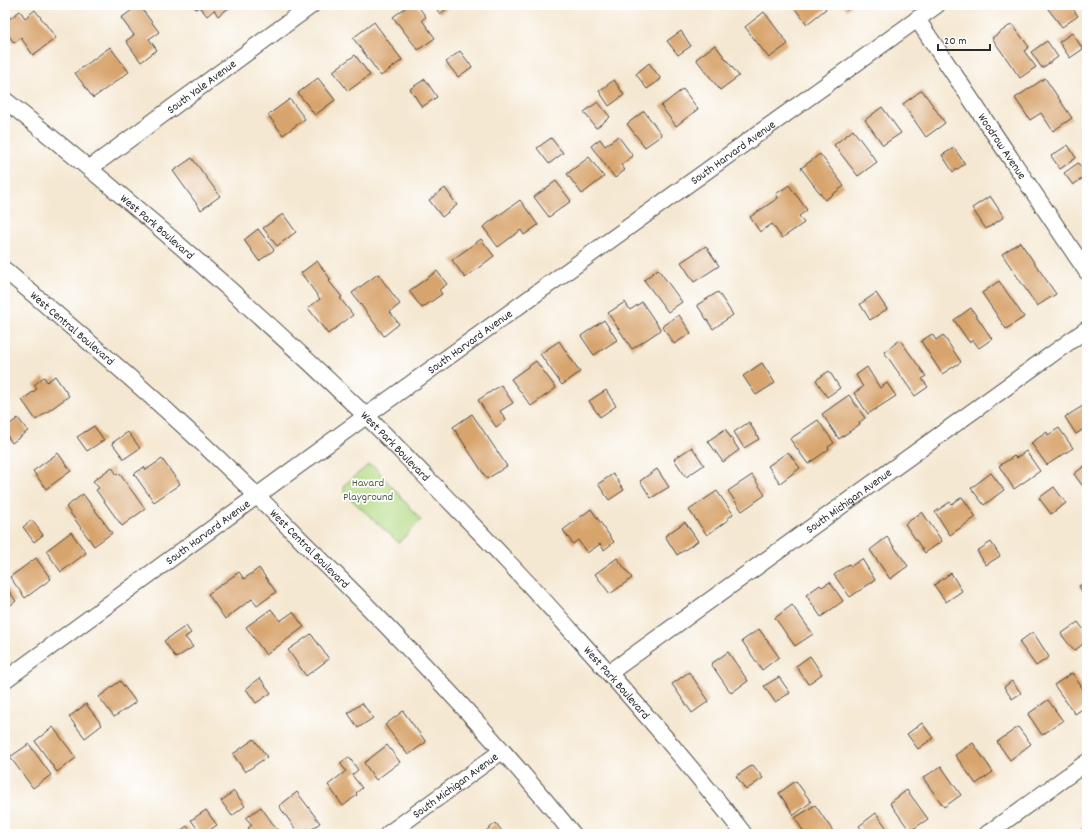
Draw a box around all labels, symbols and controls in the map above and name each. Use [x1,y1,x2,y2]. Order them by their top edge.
scale bar [938,26,990,52]
text: 20 m [944,33,967,50]
street label: South Yale Avenue [164,56,240,119]
street label: Woodrow Avenue [973,110,1029,183]
street label: South Harvard Avenue [688,117,780,190]
street label: West Park Boulevard [116,191,197,264]
street label: West Central Boulevard [26,288,118,370]
street label: South Harvard Avenue [425,306,517,379]
street label: West Park Boulevard [356,408,433,486]
street label: South Michigan Avenue [803,465,896,539]
park label: Havard Playground [343,475,393,506]
street label: South Harvard Avenue [163,496,254,570]
street label: West Central Boulevard [265,506,352,593]
street label: West Park Boulevard [579,643,653,724]
street label: South Michigan Avenue [410,749,502,823]

